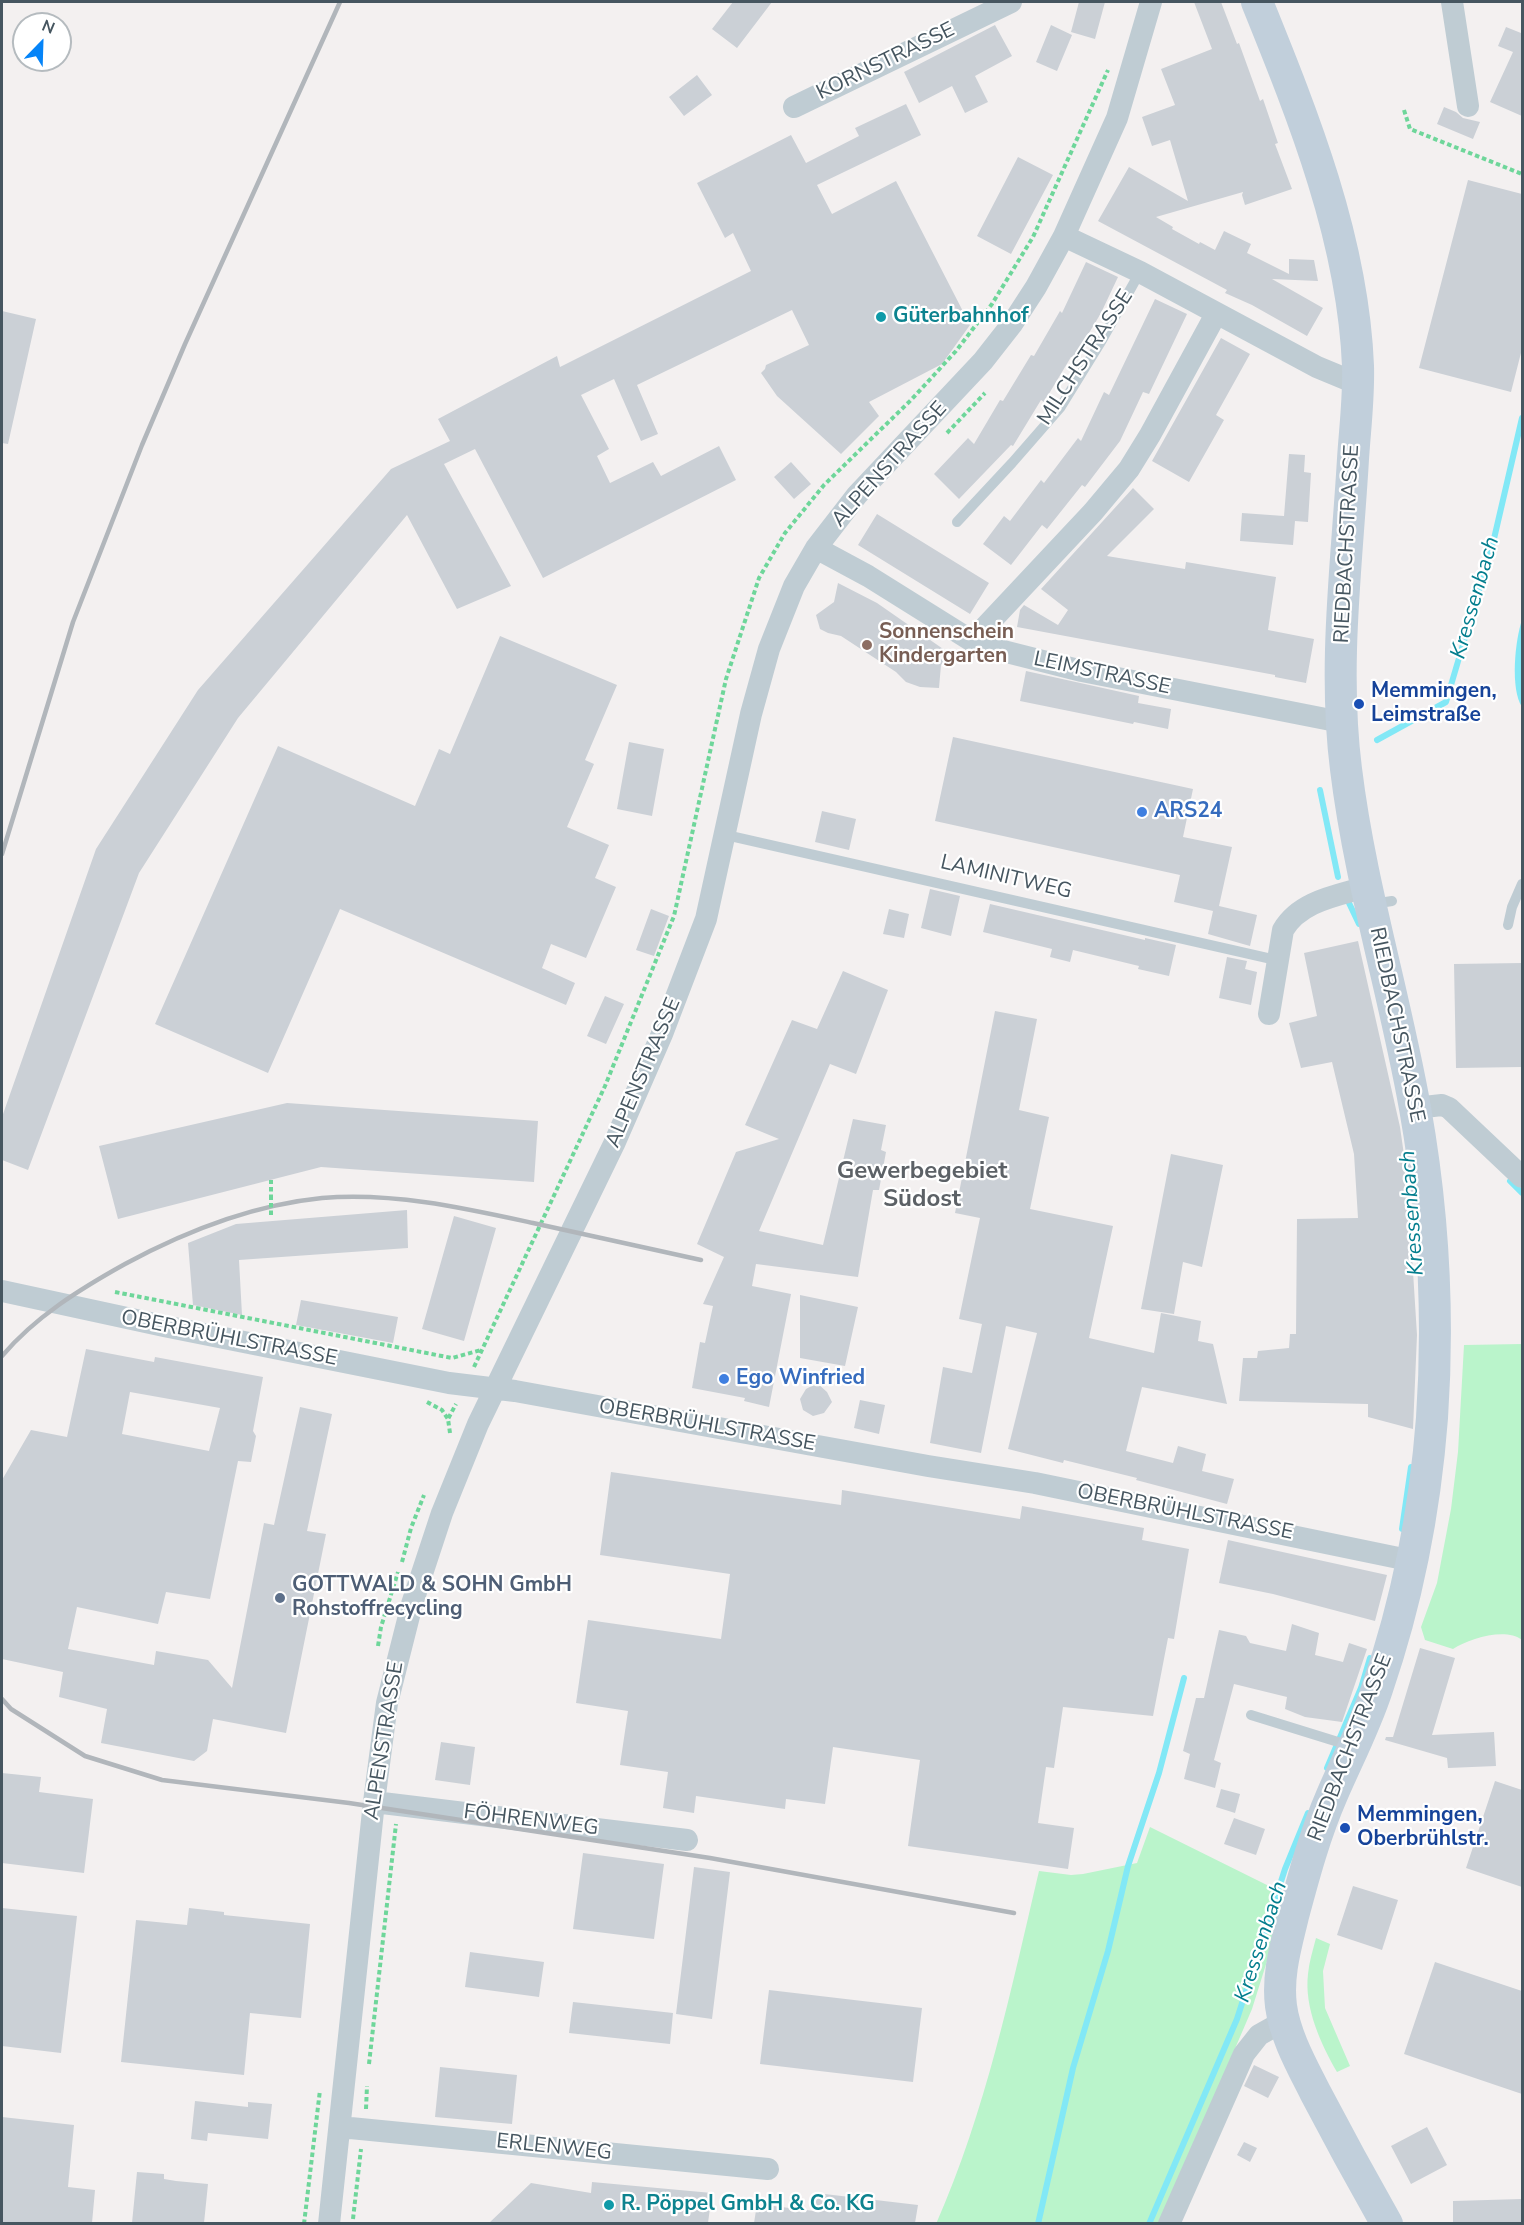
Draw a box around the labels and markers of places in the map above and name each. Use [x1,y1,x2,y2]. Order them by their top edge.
place label: Güterbahnhof [893,304,1029,330]
marker: Güterbahnhof [874,310,888,324]
place label: Sonnenschein Kindergarten [879,620,1014,670]
marker: Sonnenschein Kindergarten [860,638,874,652]
place label: Memmingen, Leimstraße [1371,679,1497,729]
marker: Memmingen, Leimstraße [1352,697,1366,711]
place label: ARS24 [1154,799,1222,825]
marker: ARS24 [1135,805,1149,819]
place label: Ego Winfried [736,1366,865,1392]
marker: Ego Winfried [717,1372,731,1386]
place label: GOTTWALD & SOHN GmbH Rohstoffrecycling [292,1573,572,1623]
marker: GOTTWALD & SOHN GmbH Rohstoffrecycling [273,1591,287,1605]
place label: Memmingen, Oberbrühlstr. [1357,1803,1489,1853]
marker: Memmingen, Oberbrühlstr. [1338,1821,1352,1835]
place label: R. Pöppel GmbH & Co. KG [621,2192,875,2218]
marker: R. Pöppel GmbH & Co. KG [602,2198,616,2212]

